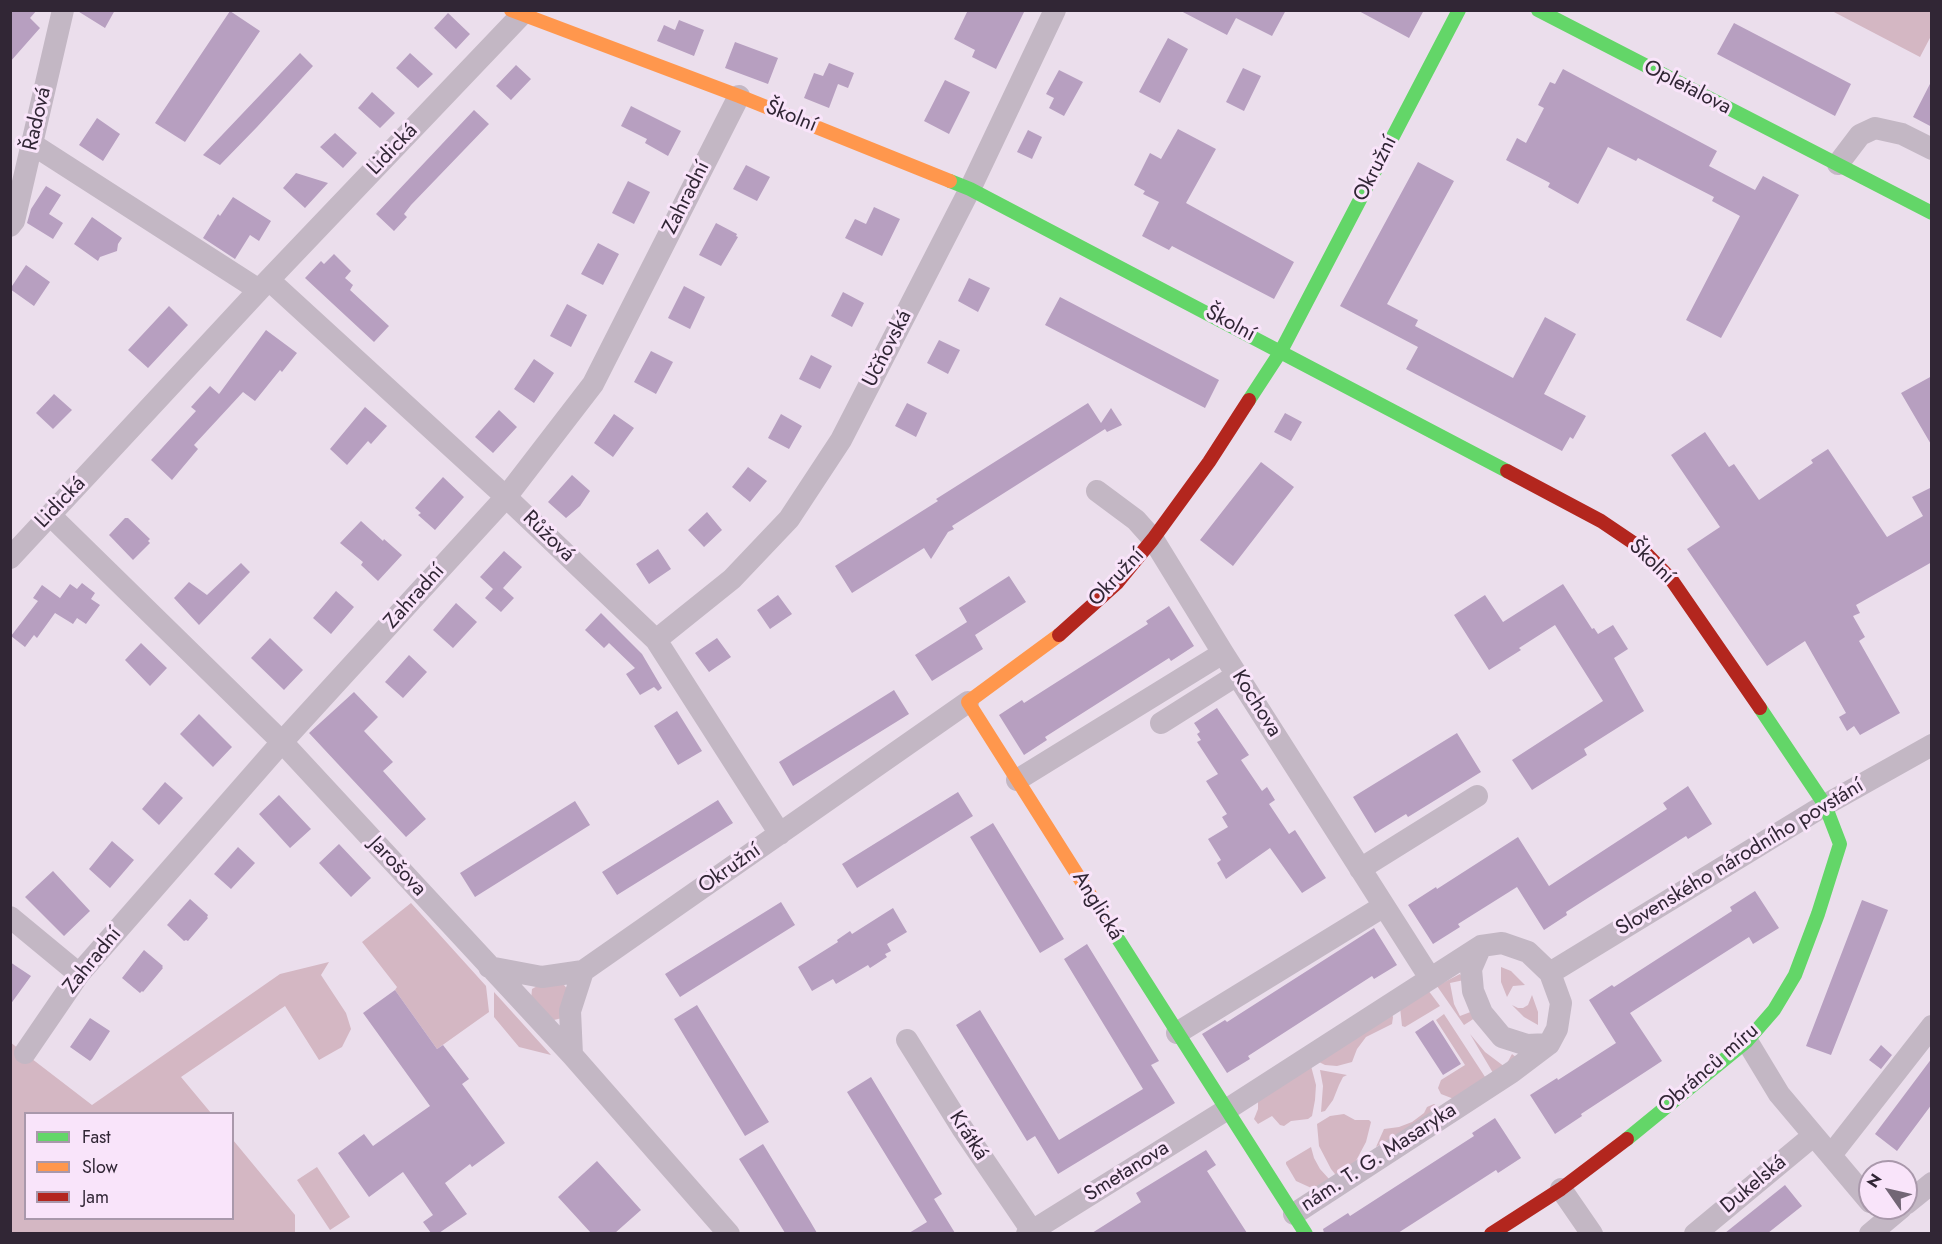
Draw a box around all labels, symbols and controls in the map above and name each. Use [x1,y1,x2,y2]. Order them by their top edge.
street label: Opletalova [1639,55,1735,121]
street label: Řadová [18,85,58,153]
street label: Školní [762,95,820,139]
street label: Lidická [362,119,424,181]
street label: Okružní [1349,132,1403,206]
street label: Zahradní [658,157,716,239]
street label: Školní [1201,300,1259,348]
street label: Učňovská [858,307,918,391]
street label: Lidická [30,472,92,534]
street label: Růžová [517,506,579,568]
street label: Školní [1623,534,1679,590]
street label: Okružní [1084,544,1150,612]
street label: Zahradní [379,559,451,635]
street label: Kochova [1226,666,1286,742]
street label: Slovenského národního povstání [1612,774,1868,942]
street label: Jarošova [363,832,431,902]
street label: Okružní [694,839,766,899]
street label: Anglická [1066,867,1128,945]
street label: Zahradní [59,923,127,999]
street label: Obránců míru [1654,1019,1764,1119]
street label: nám. T. G. Masaryka [1296,1098,1462,1218]
street label: Krátká [943,1107,993,1165]
legend [24,1112,234,1220]
text: Fast [82,1124,111,1150]
street label: Smetanova [1080,1136,1174,1208]
street label: Dukelská [1716,1150,1792,1220]
text: Slow [82,1154,118,1180]
north arrow [1858,1160,1918,1220]
text: N [1861,1169,1887,1192]
text: Jam [82,1184,109,1210]

